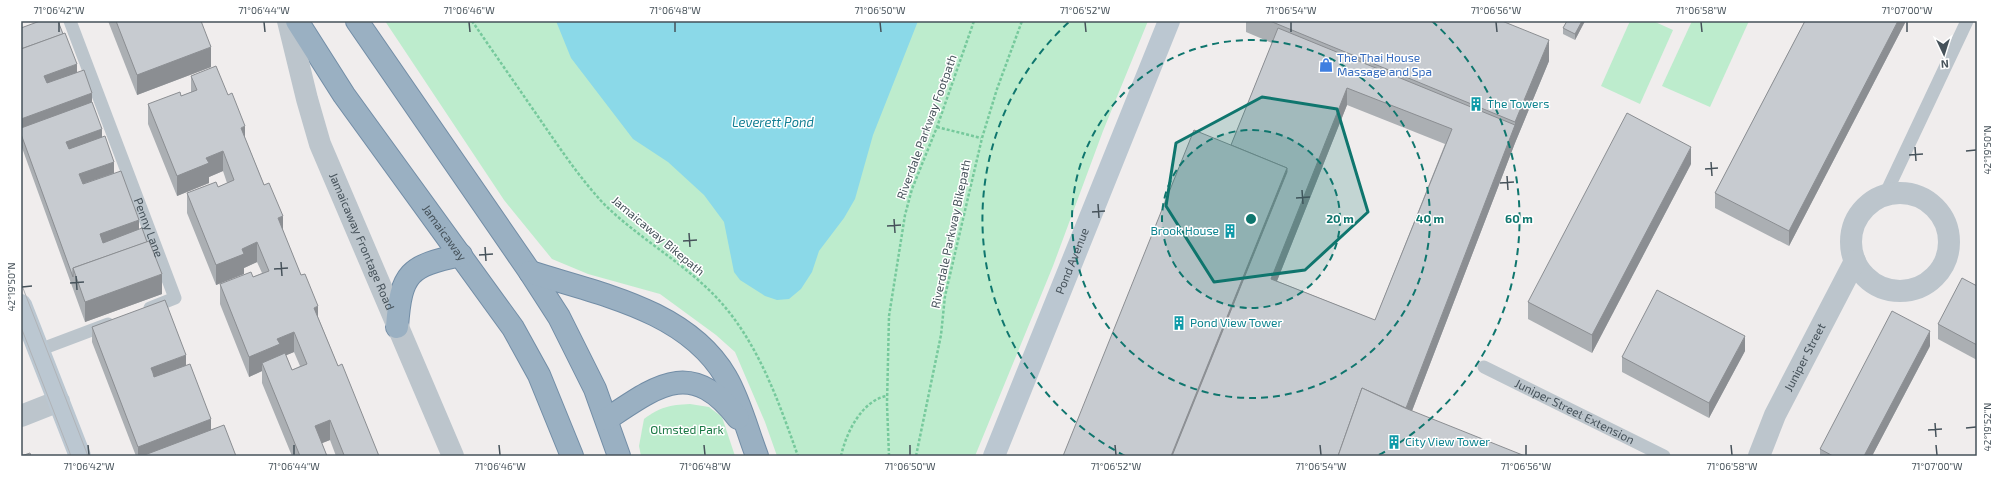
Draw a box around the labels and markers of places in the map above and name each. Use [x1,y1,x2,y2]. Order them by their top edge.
place label: The Thai House Massage and Spa [1337,50,1432,78]
shop icon: The Thai House Massage and Spa [1318,57,1334,73]
building icon: The Towers [1468,96,1484,112]
place label: The Towers [1487,96,1549,110]
centre of rings [1244,212,1258,226]
place label: Brook House [1150,223,1219,237]
building icon: Brook House [1222,223,1238,239]
building icon: Pond View Tower [1171,315,1187,331]
place label: Pond View Tower [1190,315,1283,329]
building icon: City View Tower [1386,434,1402,450]
place label: City View Tower [1405,434,1490,448]

